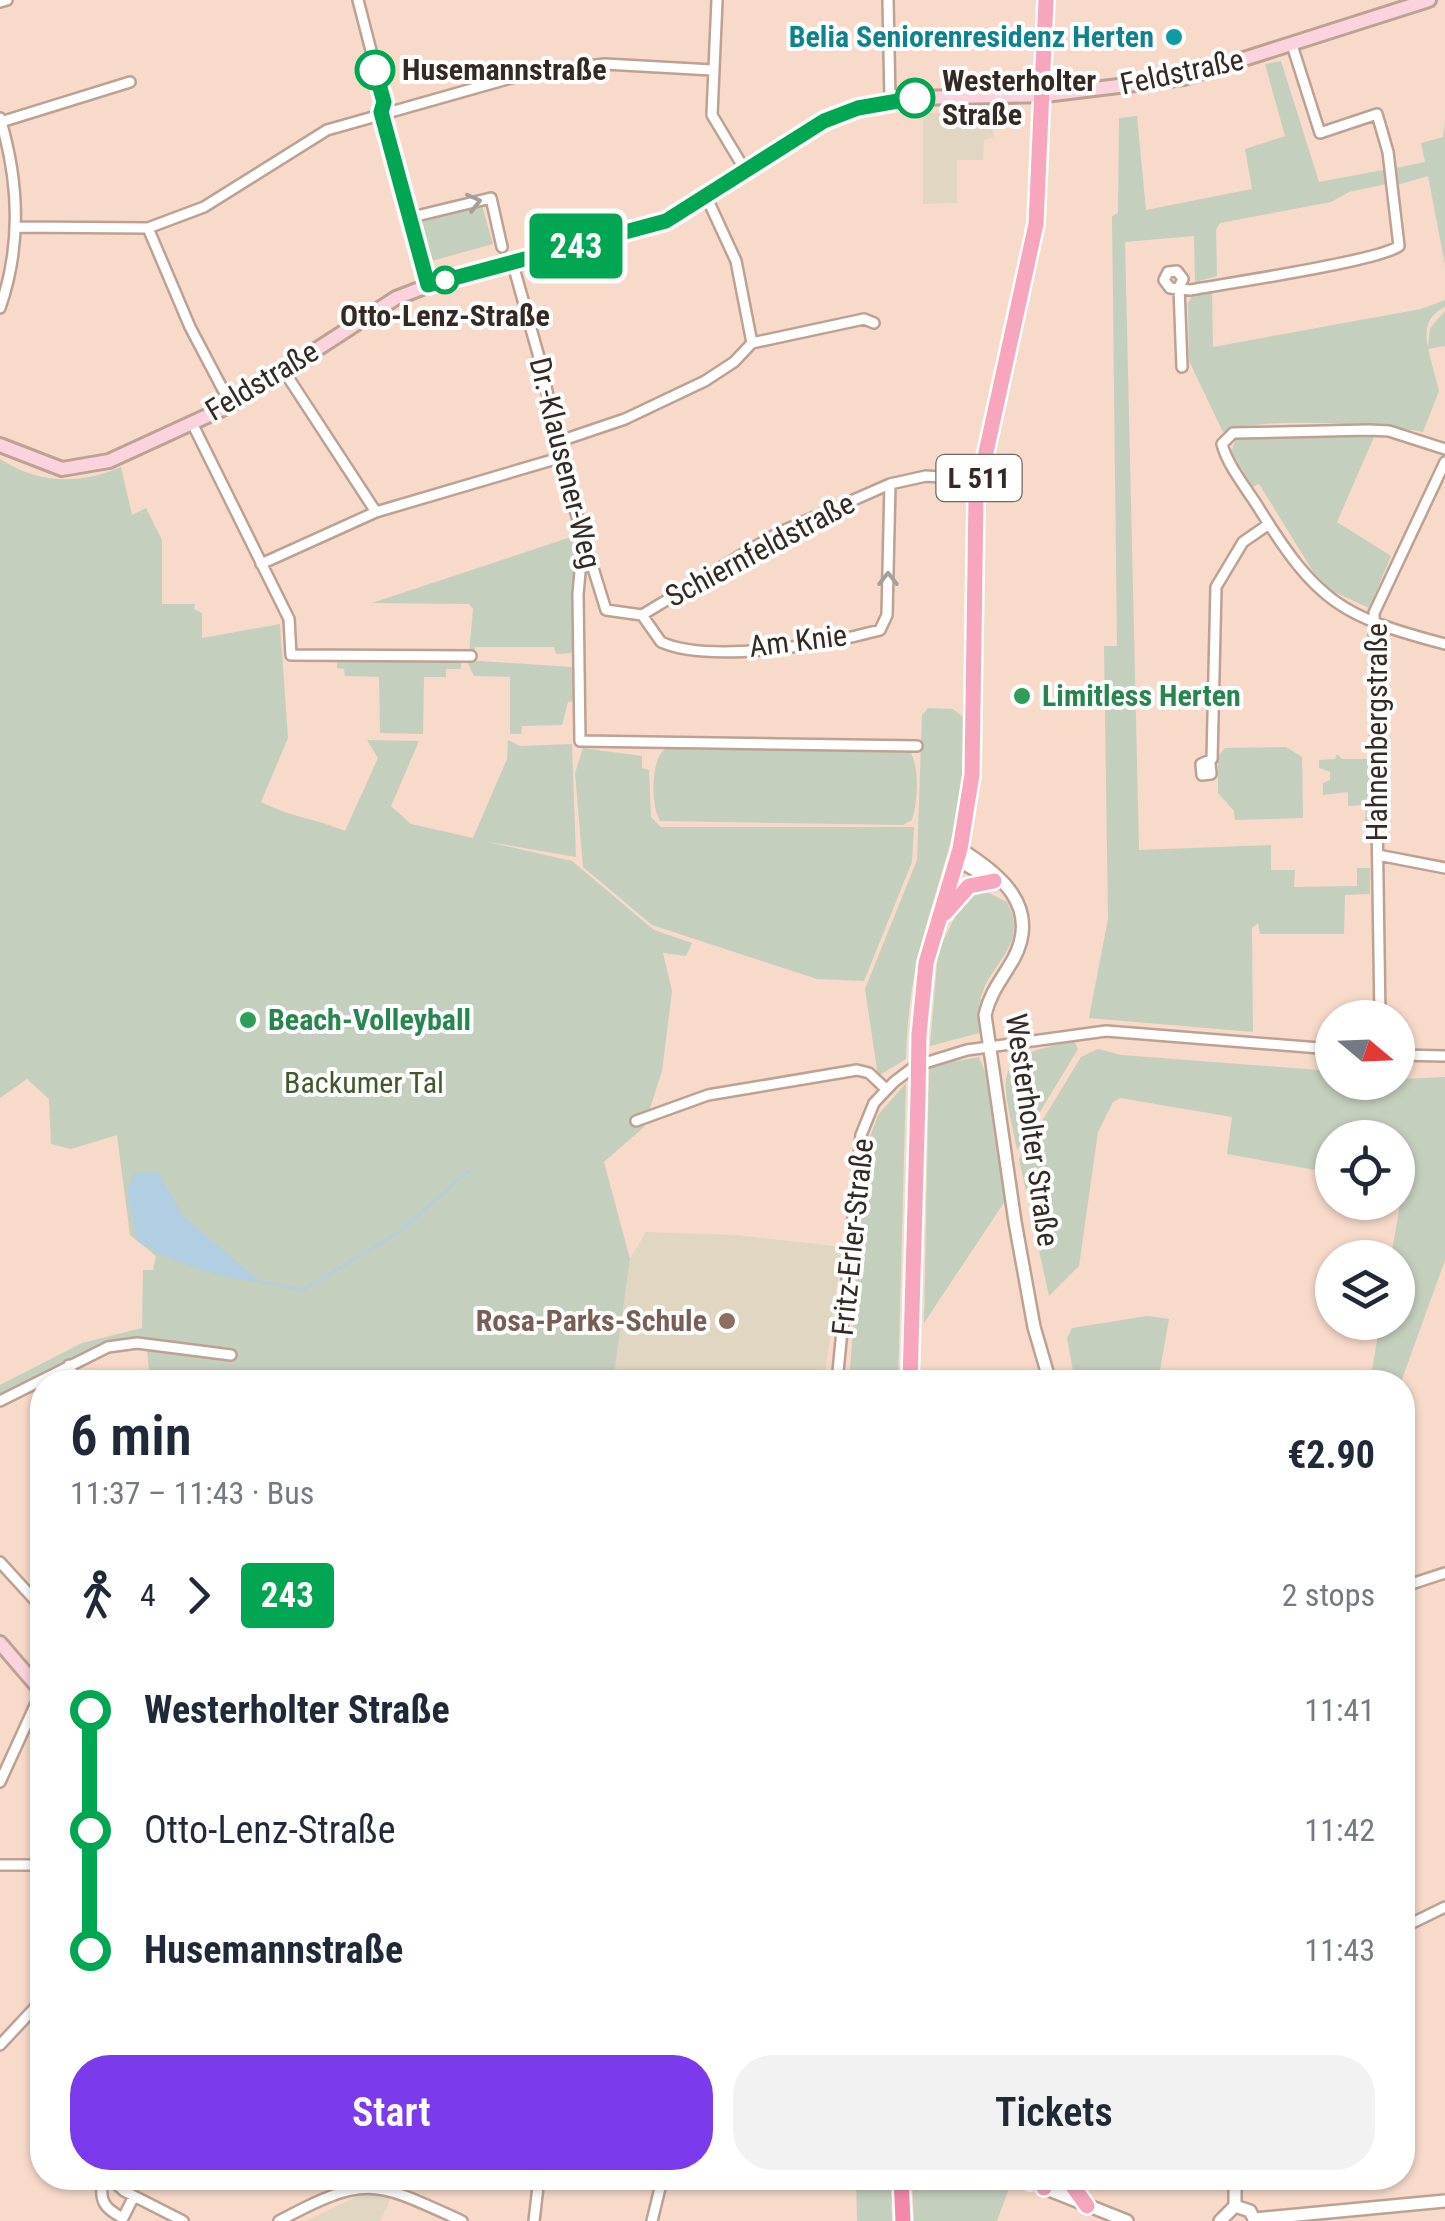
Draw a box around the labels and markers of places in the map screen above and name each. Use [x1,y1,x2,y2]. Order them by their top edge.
place label: Belia Seniorenresidenz Herten [789,19,1154,54]
marker: Belia Seniorenresidenz Herten [1163,26,1185,48]
marker: Husemannstraße [356,51,394,89]
place label: Husemannstraße [402,52,607,87]
place label: Westerholter Straße [942,63,1096,132]
marker: Westerholter Straße [896,79,934,117]
marker: Otto-Lenz-Straße [432,267,458,293]
place label: Otto-Lenz-Straße [340,298,550,333]
place label: Limitless Herten [1042,678,1241,713]
marker: Limitless Herten [1011,685,1033,707]
place label: Beach-Volleyball [268,1002,471,1037]
marker: Beach-Volleyball [237,1009,259,1031]
place label: Rosa-Parks-Schule [476,1303,707,1338]
marker: Rosa-Parks-Schule [716,1310,738,1332]

